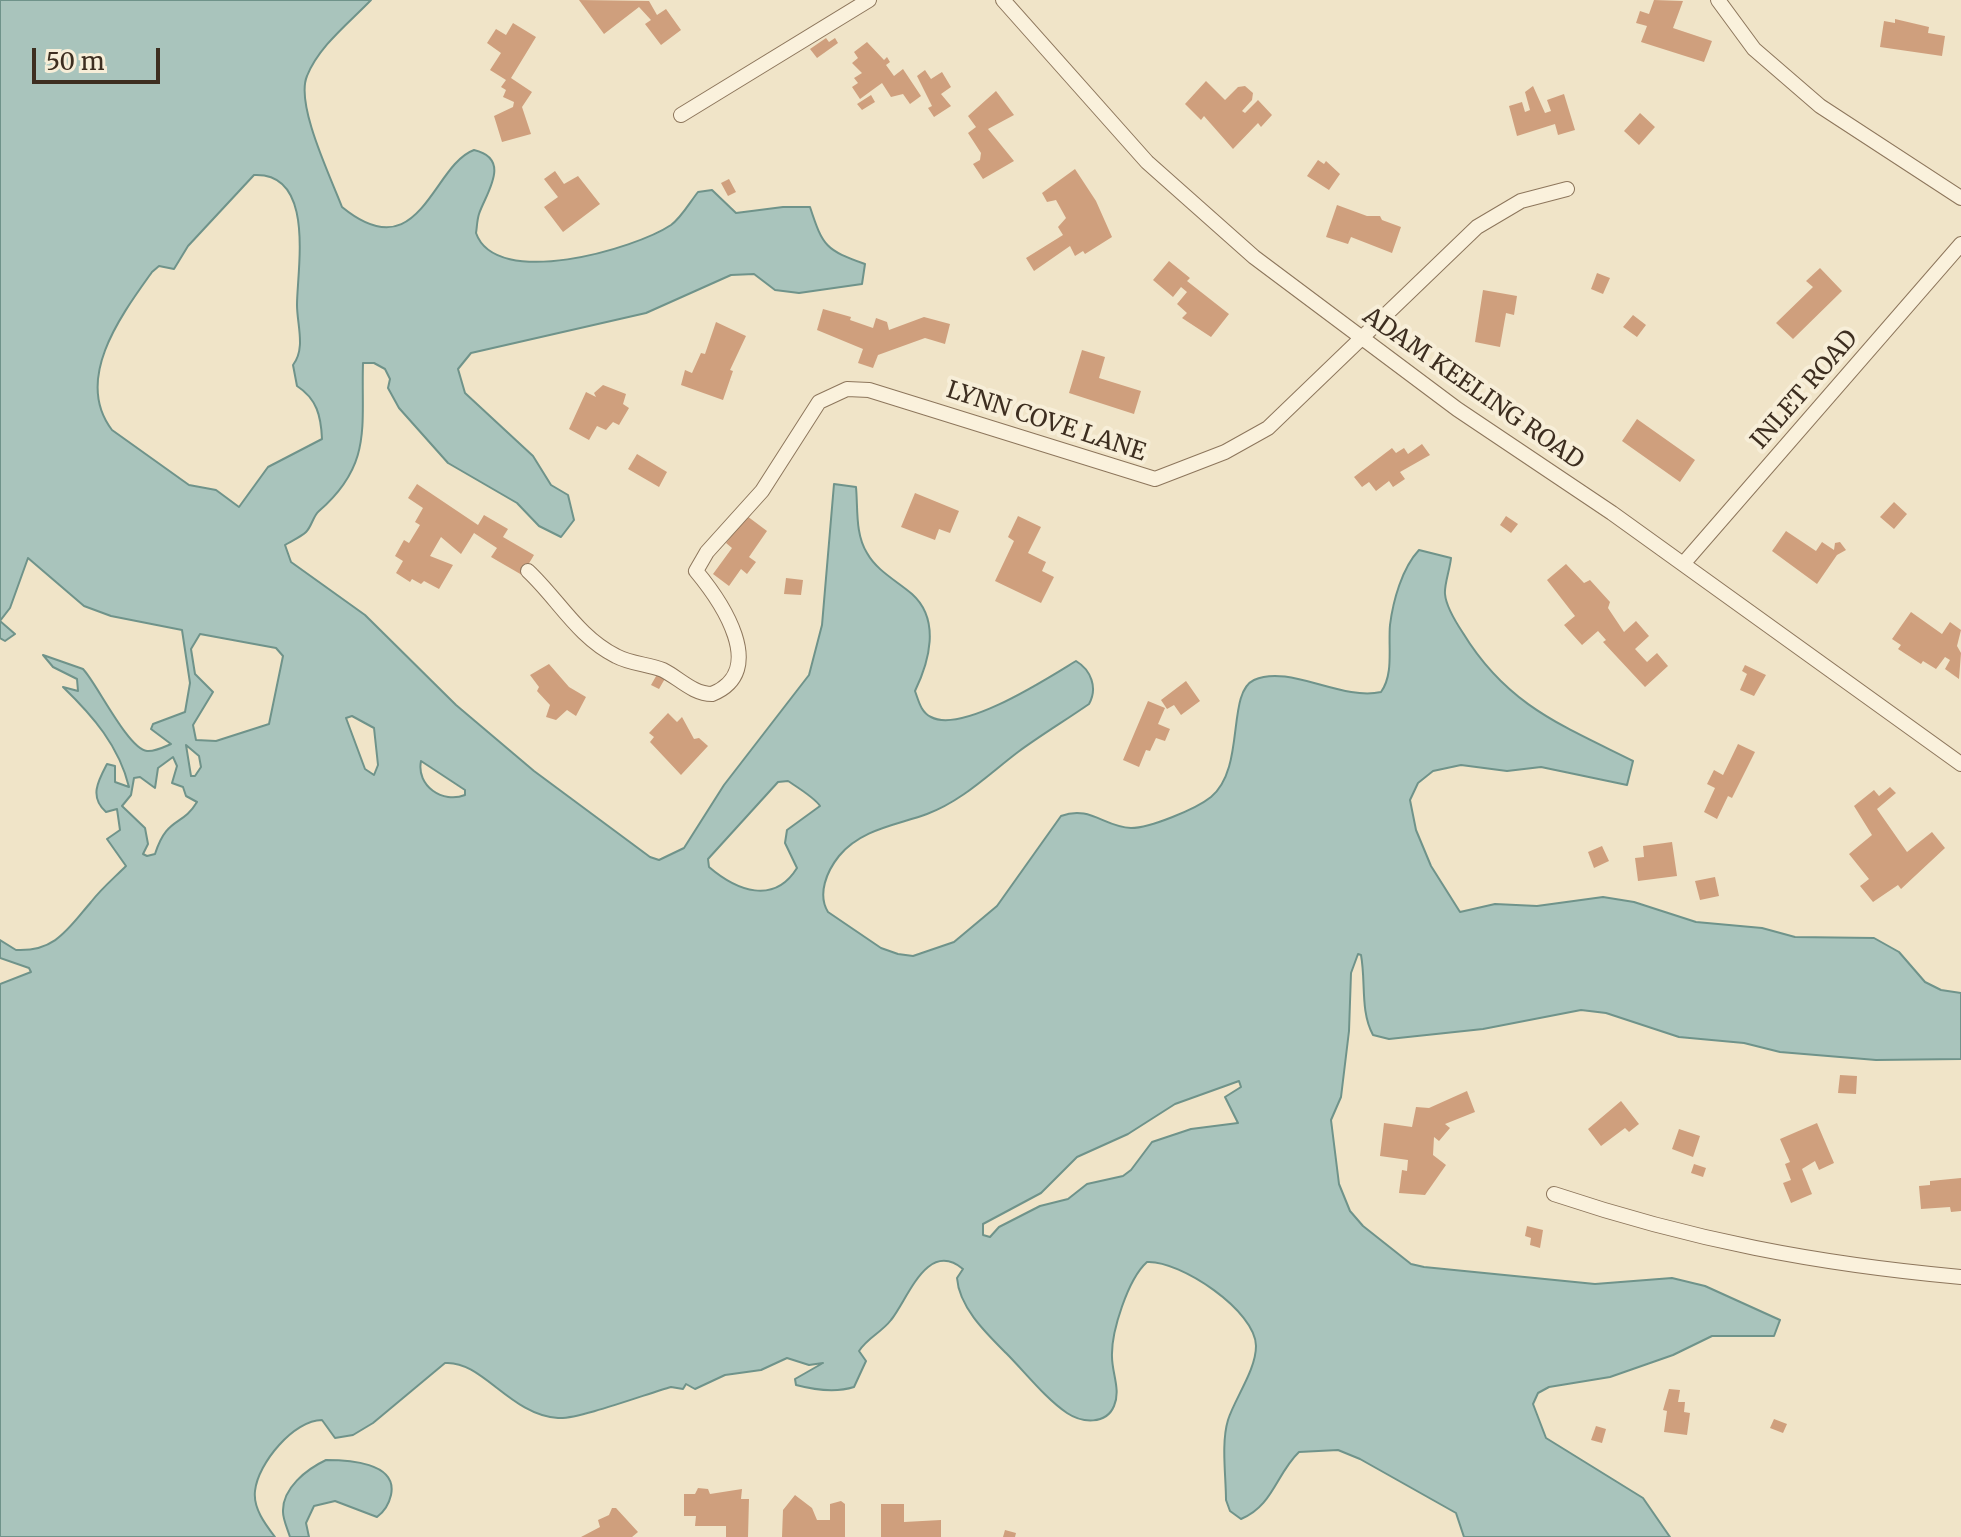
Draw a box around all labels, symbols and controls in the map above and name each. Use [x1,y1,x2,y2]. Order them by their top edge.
scale bar [36,32,164,82]
text: 50 m [46,46,105,77]
street label: ADAM KEELING ROAD [1357,302,1589,476]
street label: INLET ROAD [1746,325,1864,455]
street label: LYNN COVE LANE [943,376,1149,468]

